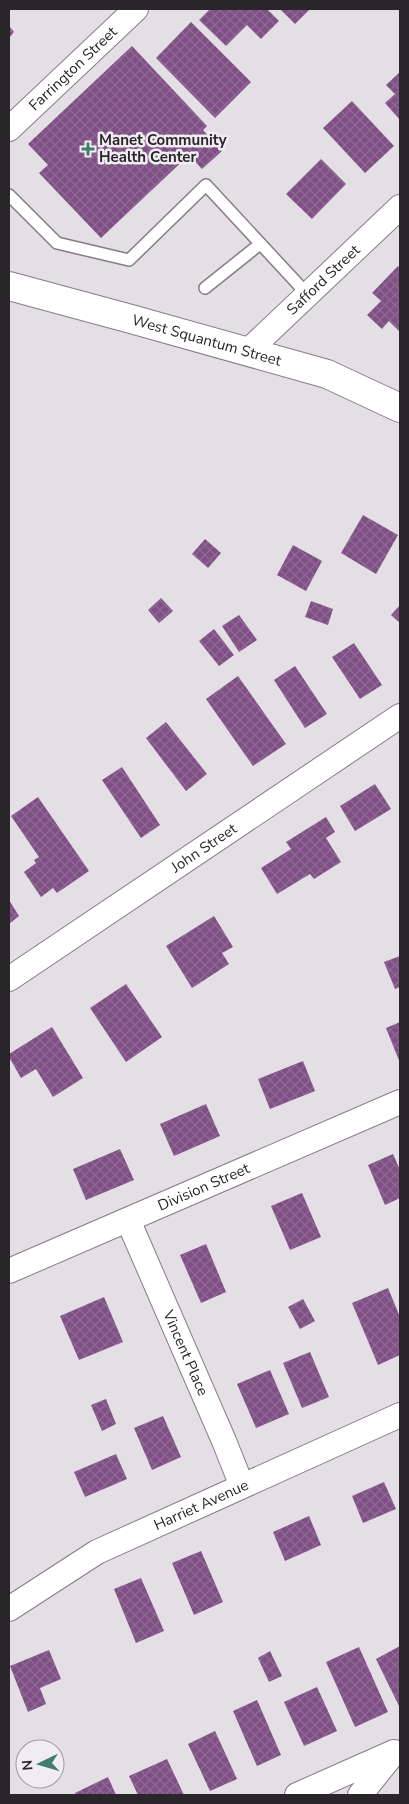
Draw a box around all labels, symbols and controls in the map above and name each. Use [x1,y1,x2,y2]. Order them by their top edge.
street label: Farrington Street [25,22,122,115]
place label: Manet Community Health Center [99,130,227,167]
marker: Manet Community Health Center [81,142,95,156]
street label: Safford Street [282,240,365,319]
street label: West Squantum Street [130,310,284,371]
street label: John Street [166,818,241,878]
street label: Division Street [155,1158,253,1216]
street label: Vincent Place [158,1306,213,1399]
street label: Harriet Avenue [151,1475,252,1535]
north arrow [15,1739,65,1789]
text: N [18,1759,37,1771]

